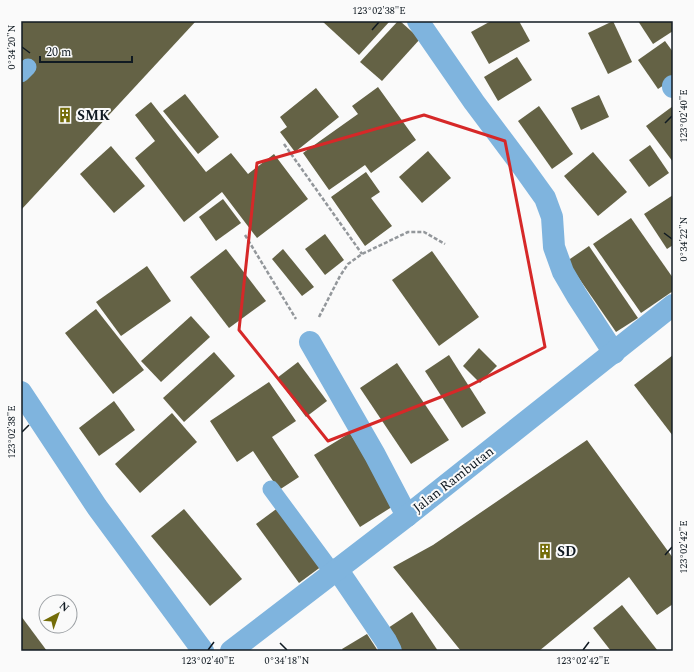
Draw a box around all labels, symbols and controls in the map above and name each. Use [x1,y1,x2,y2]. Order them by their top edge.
text: 123°02'38"E [352,3,406,19]
text: 0°34'20"N [4,25,20,70]
scale bar [40,38,132,64]
text: 20 m [46,43,71,62]
text: 123°02'40"E [676,89,692,143]
place label: SMK [77,105,110,126]
building icon: SMK [56,106,74,124]
text: 0°34'22"N [676,217,692,262]
text: 123°02'38"E [4,405,20,459]
street label: Jalan Rambutan [408,441,498,518]
text: 123°02'42"E [676,520,692,574]
place label: SD [557,541,576,562]
building icon: SD [536,542,554,560]
north arrow [38,594,78,634]
text: N [55,597,73,616]
text: 123°02'40"E [181,653,235,669]
text: 0°34'18"N [265,653,310,669]
text: 123°02'42"E [556,653,610,669]

